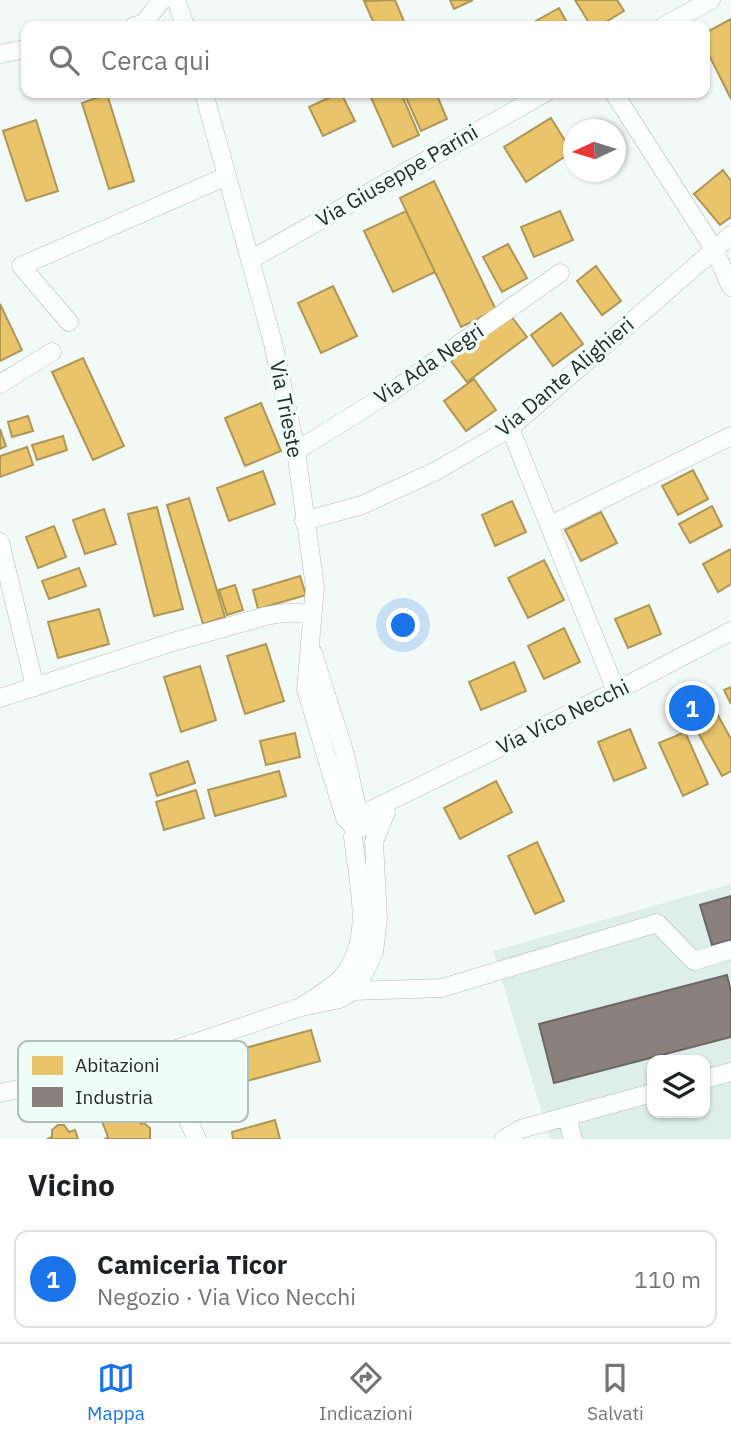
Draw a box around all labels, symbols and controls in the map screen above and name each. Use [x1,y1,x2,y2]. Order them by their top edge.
search box [21,21,710,98]
icon: search [45,41,83,79]
text: Cerca qui [101,43,210,77]
street label: Via Giuseppe Parini [310,117,483,233]
north arrow [563,119,626,182]
street label: Via Dante Alighieri [489,310,639,442]
street label: Via Ada Negri [368,316,489,410]
street label: Via Trieste [264,358,310,460]
your location [386,608,420,642]
street label: Via Vico Necchi [492,672,633,760]
pin: 1 [669,682,715,734]
legend [18,1041,248,1122]
text: Abitazioni [75,1053,160,1077]
map controls [647,1055,710,1118]
button: layers [647,1055,710,1118]
text: Industria [75,1085,153,1109]
text: Vicino [28,1165,115,1204]
text: Camiceria Ticor [97,1247,287,1281]
text: 1 [46,1264,60,1294]
text: 110 m [634,1264,701,1294]
text: Negozio · Via Vico Necchi [97,1281,356,1311]
tab: Mappa [87,1359,145,1425]
tab: Indicazioni [319,1359,413,1425]
tab: Salvati [587,1359,644,1425]

